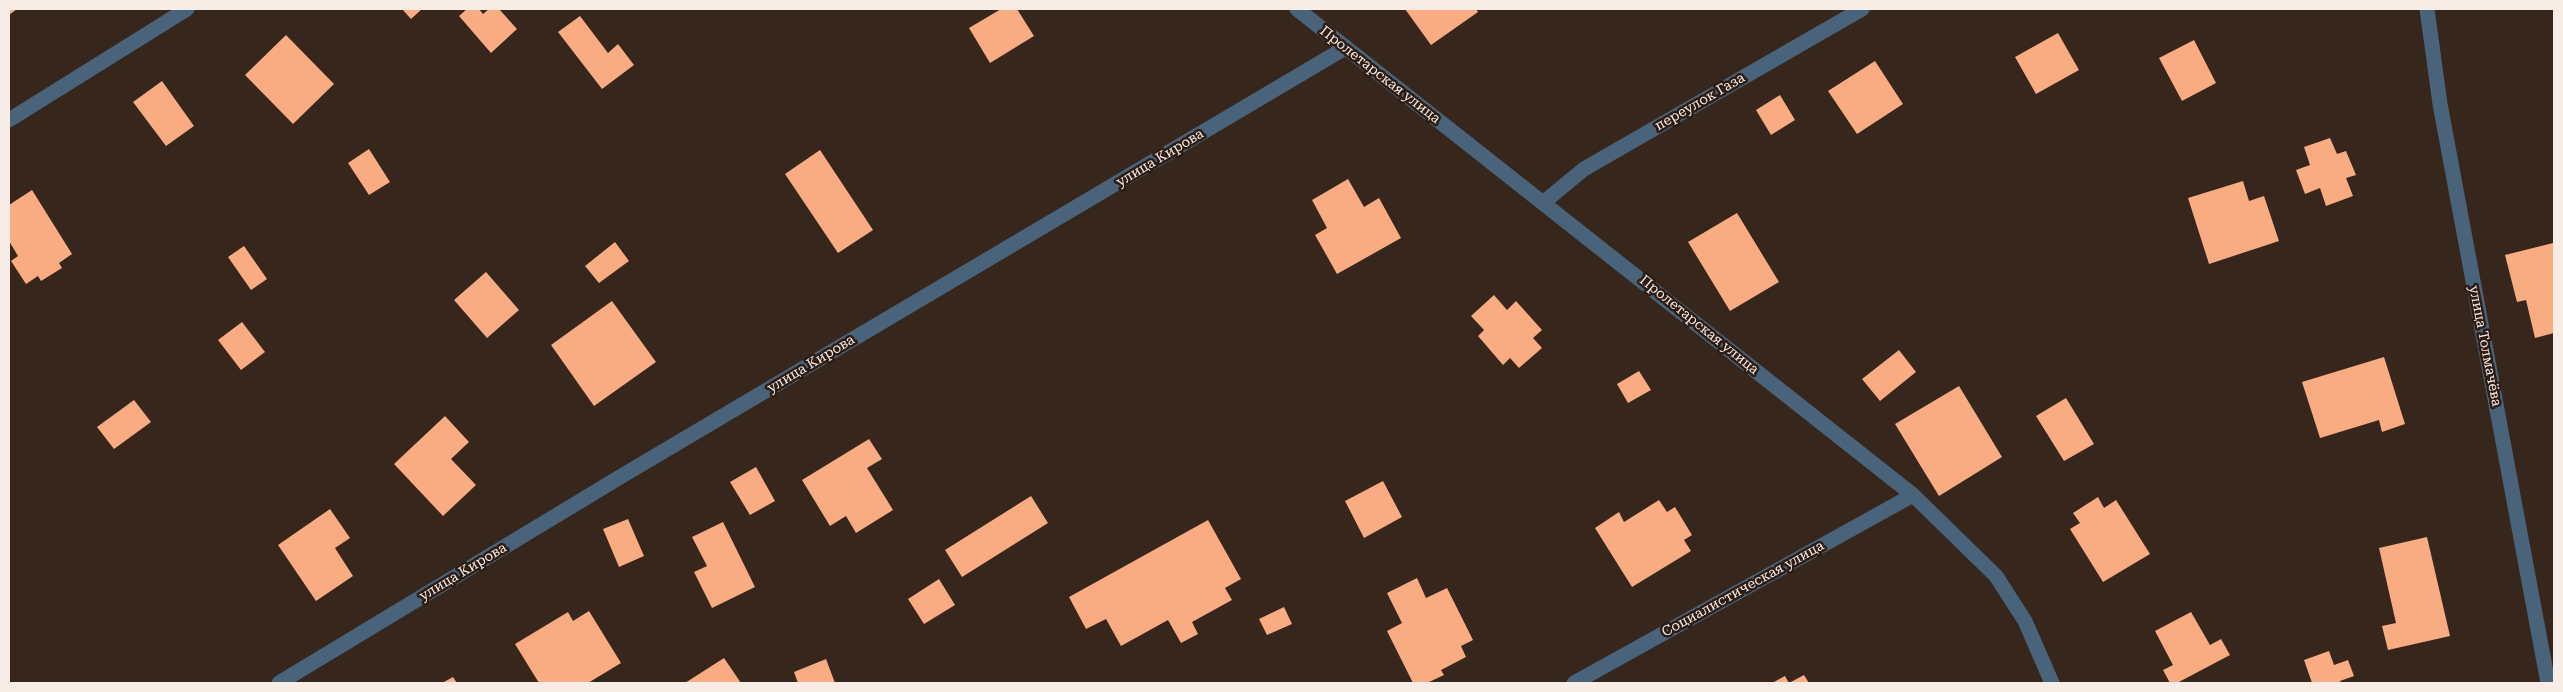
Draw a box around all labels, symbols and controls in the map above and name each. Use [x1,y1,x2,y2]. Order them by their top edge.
street label: Пролетарская улица [1316,23,1444,127]
street label: переулок Газа [1652,70,1748,134]
street label: улица Кирова [1113,125,1207,191]
street label: Пролетарская улица [1636,272,1762,378]
street label: улица Толмачёва [2465,284,2505,408]
street label: улица Кирова [764,331,858,397]
street label: Социалистическая улица [1659,537,1827,641]
street label: улица Кирова [416,539,510,605]

